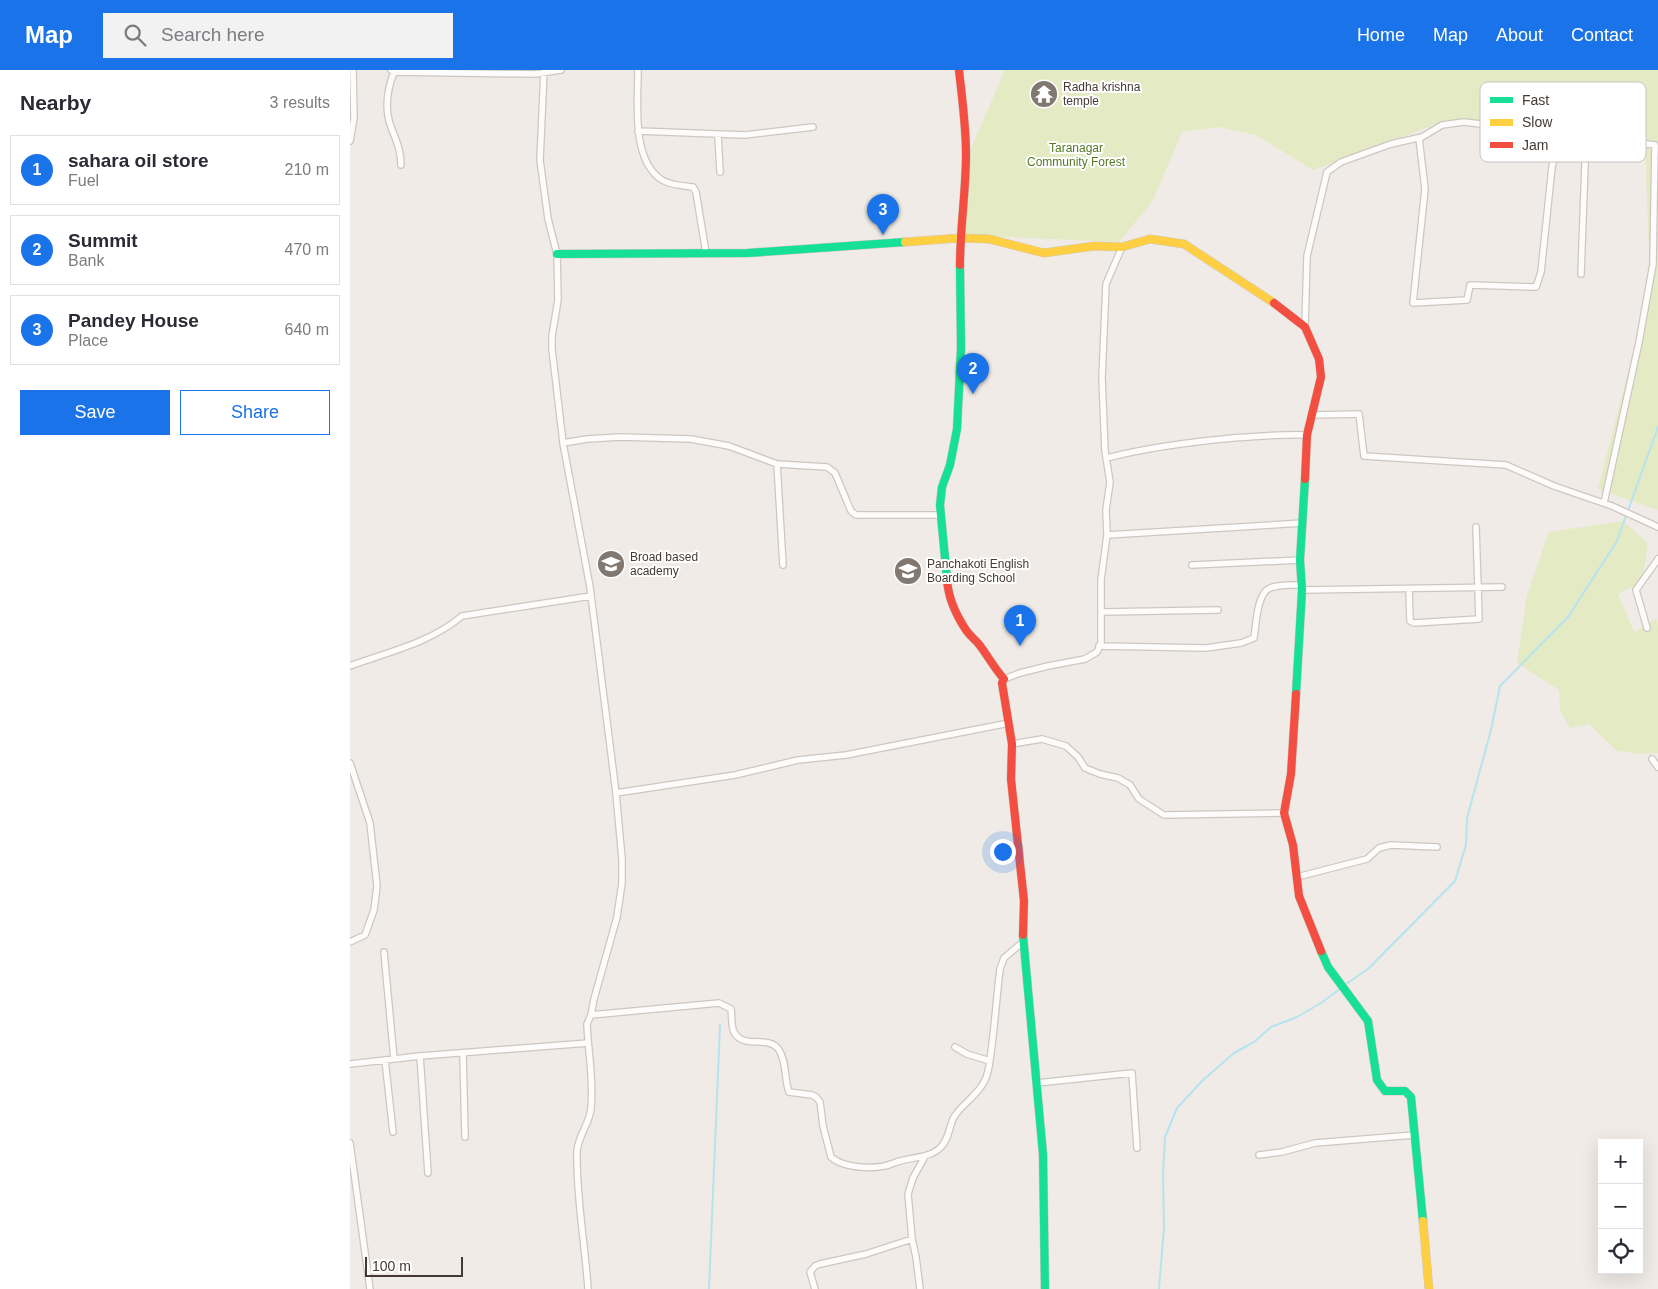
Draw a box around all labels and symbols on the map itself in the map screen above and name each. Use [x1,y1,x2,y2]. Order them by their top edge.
temple icon: Radha krishna temple [1029,79,1059,109]
place label: Radha krishna temple [1063,80,1141,108]
legend [1480,82,1646,162]
text: Fast [1522,92,1549,108]
text: Slow [1522,114,1553,130]
text: Jam [1522,137,1548,153]
park label: Taranagar Community Forest [1027,141,1126,169]
pin: 3 [867,194,899,235]
pin: 2 [957,353,989,394]
school or university icon: Broad based academy [596,549,626,579]
place label: Broad based academy [630,550,698,578]
school or university icon: Panchakoti English Boarding School [893,556,923,586]
place label: Panchakoti English Boarding School [927,557,1029,585]
pin: 1 [1004,605,1036,646]
your location [990,839,1016,865]
scale bar [365,1254,462,1277]

